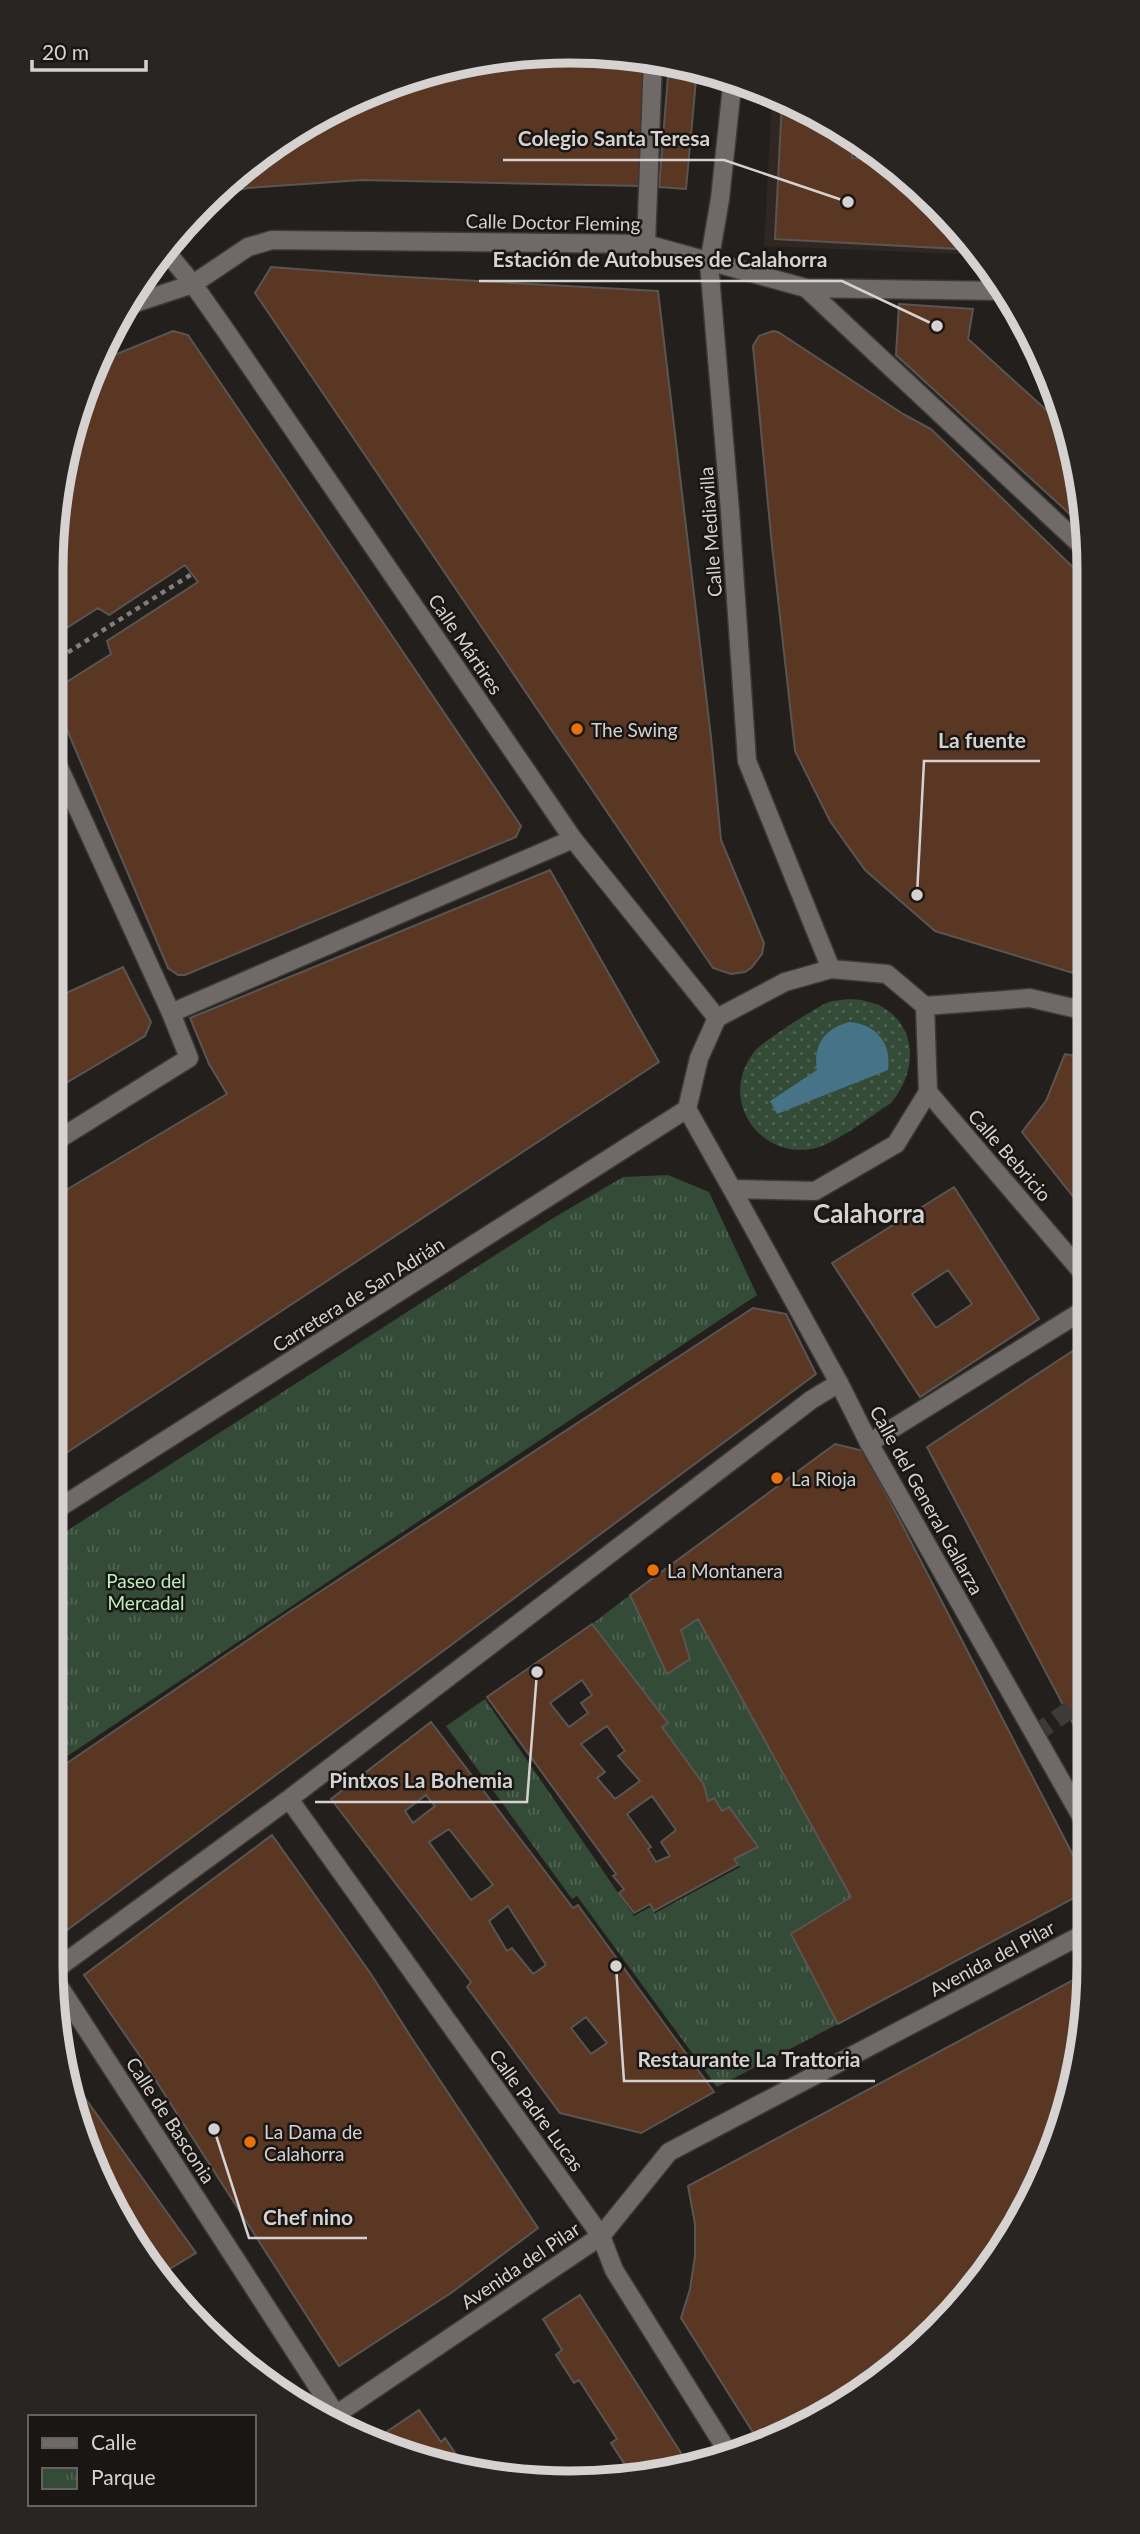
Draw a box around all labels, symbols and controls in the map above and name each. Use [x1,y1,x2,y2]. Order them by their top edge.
scale bar [32,28,145,72]
text: 20 m [42,39,89,64]
callout: Colegio Santa Teresa [503,118,724,160]
text: Colegio Santa Teresa [518,125,710,150]
street label: Calle Doctor Fleming [465,209,641,235]
callout: Estación de Autobuses de Calahorra [479,239,842,281]
text: Estación de Autobuses de Calahorra [493,246,827,271]
street label: Calle Mediavilla [694,466,726,598]
street label: Calle Mártires [424,589,508,699]
place label: The Swing [591,718,678,741]
callout: La fuente [924,719,1040,761]
marker: The Swing [569,721,585,737]
text: La fuente [938,727,1026,752]
street label: Calle Bebricio [964,1104,1056,1206]
district label: Calahorra [813,1197,925,1229]
street label: Carretera de San Adrián [268,1232,448,1356]
street label: Calle del General Gallarza [865,1401,989,1599]
place label: La Rioja [791,1467,856,1490]
marker: La Rioja [769,1470,785,1486]
place label: La Montanera [667,1559,783,1582]
marker: La Montanera [645,1562,661,1578]
park label: Paseo del Mercadal [106,1569,186,1614]
callout: Pintxos La Bohemia [315,1760,527,1802]
text: Pintxos La Bohemia [329,1767,513,1792]
street label: Avenida del Pilar [925,1915,1059,2001]
callout: Restaurante La Trattoria [624,2039,875,2081]
street label: Calle Padre Lucas [485,2045,589,2175]
text: Restaurante La Trattoria [638,2046,860,2071]
street label: Calle de Basconia [122,2053,220,2187]
place label: La Dama de Calahorra [264,2120,362,2165]
marker: La Dama de Calahorra [242,2134,258,2150]
callout: Chef nino [249,2196,367,2238]
text: Chef nino [263,2204,353,2229]
street label: Avenida del Pilar [456,2217,584,2313]
legend [28,2415,256,2506]
text: Calle [91,2429,136,2454]
text: Parque [91,2464,156,2489]

